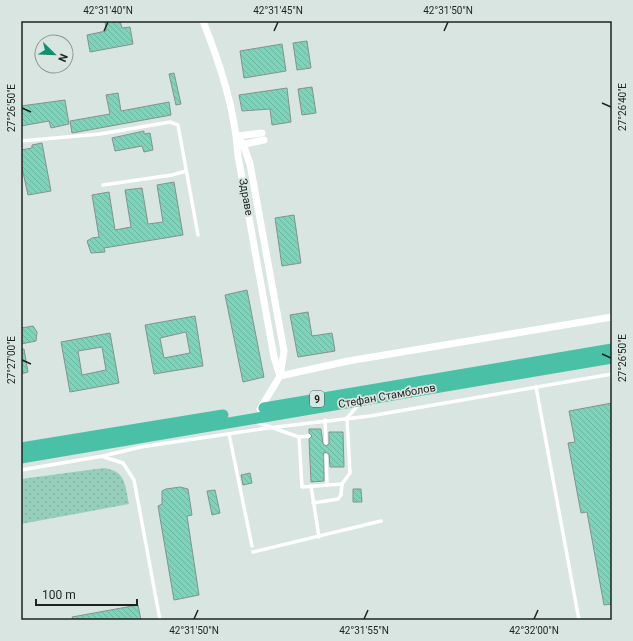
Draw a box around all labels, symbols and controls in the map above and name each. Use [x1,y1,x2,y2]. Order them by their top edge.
text: 42°31'40"N [83,5,133,16]
text: 42°31'45"N [253,5,303,16]
text: 42°31'50"N [423,5,473,16]
north arrow [34,34,74,74]
text: N [55,52,70,64]
text: 27°26'40"E [617,83,628,131]
text: 27°26'50"E [6,84,17,132]
street label: Здраве [236,177,256,217]
text: 27°26'50"E [617,334,628,382]
text: 27°27'00"E [6,336,17,384]
street label: Стефан Стамболов [337,381,437,411]
road number: 9 [310,391,324,407]
scale bar [36,581,137,607]
text: 100 m [42,588,76,602]
text: 42°31'50"N [169,625,219,636]
text: 42°31'55"N [339,625,389,636]
text: 42°32'00"N [509,625,559,636]

